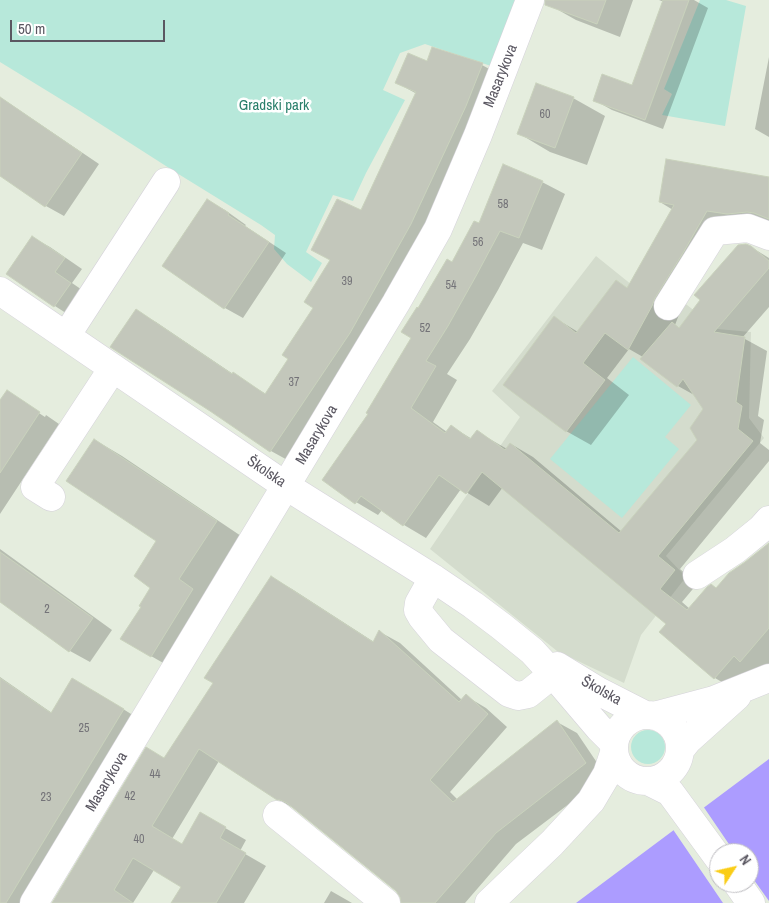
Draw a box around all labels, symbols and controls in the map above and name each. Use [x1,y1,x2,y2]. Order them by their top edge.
scale bar [12,10,168,42]
text: 50 m [18,18,45,39]
street label: Masarykova [480,42,522,110]
park label: Gradski park [239,97,309,115]
house number: 60 [540,108,550,122]
house number: 58 [498,198,508,212]
house number: 56 [473,236,483,250]
house number: 39 [342,275,352,289]
house number: 54 [446,279,456,293]
house number: 52 [420,322,430,336]
house number: 37 [289,376,299,390]
street label: Masarykova [292,402,342,468]
street label: Školska [243,452,289,492]
house number: 2 [44,603,50,617]
street label: Školska [578,673,624,709]
house number: 25 [79,722,89,736]
street label: Masarykova [82,749,132,815]
house number: 44 [150,768,160,782]
house number: 42 [125,790,135,804]
house number: 23 [41,791,51,805]
house number: 40 [134,833,144,847]
north arrow [709,843,759,893]
text: N [736,851,755,869]

